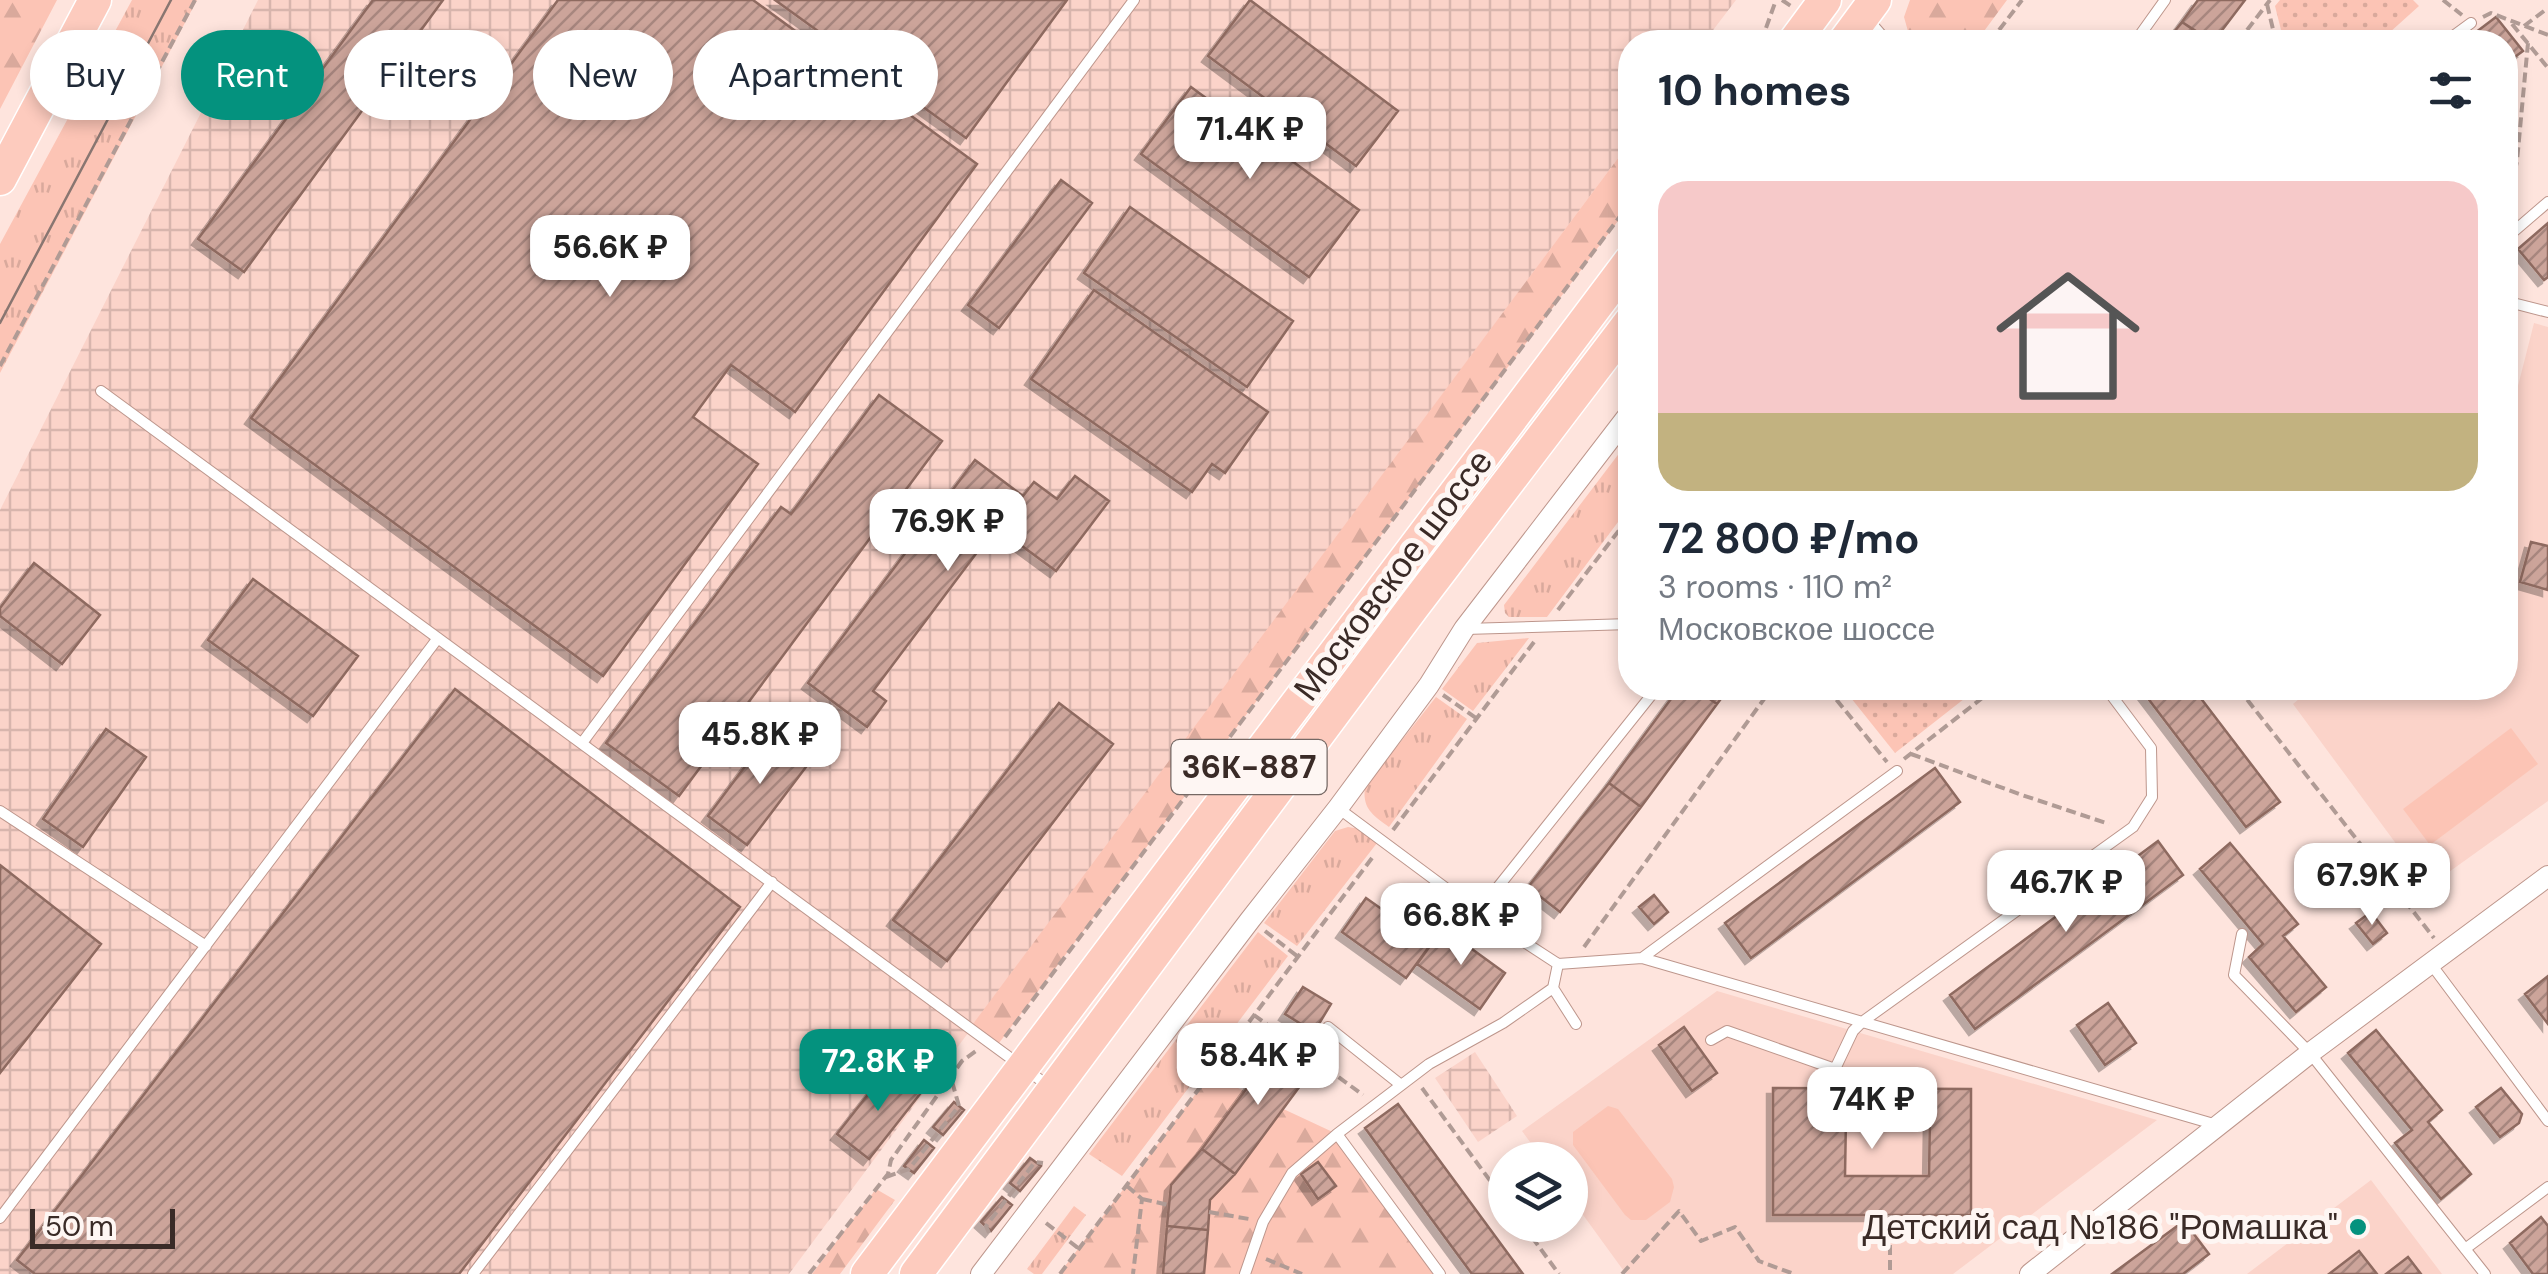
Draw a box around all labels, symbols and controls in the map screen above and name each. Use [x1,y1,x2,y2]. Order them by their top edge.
chip: Buy [30,30,161,120]
chip: Rent [181,30,324,120]
chip: Filters [344,30,513,120]
chip: New [533,30,673,120]
chip: Apartment [693,30,938,120]
text: 10 homes [1658,63,1851,118]
icon: filters [2423,63,2478,118]
pin: 71.4K ₽ [1158,97,1342,182]
text: 71.4K ₽ [1196,108,1304,150]
pin: 56.6K ₽ [518,215,702,300]
text: 56.6K ₽ [552,226,668,268]
icon: home [1978,246,2158,426]
street label: Московское шоссе [1283,440,1503,710]
pin: 76.9K ₽ [856,489,1040,574]
text: 76.9K ₽ [892,500,1004,542]
text: 72 800 ₽/mo [1658,511,1920,566]
text: 3 rooms · 110 m² [1658,566,1892,608]
text: Московское шоссе [1658,608,1935,650]
pin: 45.8K ₽ [668,702,852,787]
text: 45.8K ₽ [701,713,819,755]
road number: 36К-887 [1172,740,1326,794]
pin: 67.9K ₽ [2280,843,2464,928]
pin: 46.7K ₽ [1974,850,2158,935]
text: 67.9K ₽ [2316,854,2428,896]
text: 46.7K ₽ [2009,861,2123,903]
pin: 66.8K ₽ [1369,883,1553,968]
text: 66.8K ₽ [1402,894,1520,936]
pin: 58.4K ₽ [1166,1023,1350,1108]
pin: 72.8K ₽ [786,1029,970,1114]
text: 58.4K ₽ [1199,1034,1317,1076]
text: 72.8K ₽ [822,1040,934,1082]
pin: 74K ₽ [1802,1067,1942,1152]
text: 74K ₽ [1829,1078,1915,1120]
map controls [1488,1142,1588,1242]
button: layers [1488,1142,1588,1242]
scale bar [30,1204,175,1248]
place label: Детский сад №186 "Ромашка" [1863,1204,2338,1250]
text: 50 m [45,1208,114,1245]
marker: Детский сад №186 "Ромашка" [2347,1216,2369,1238]

